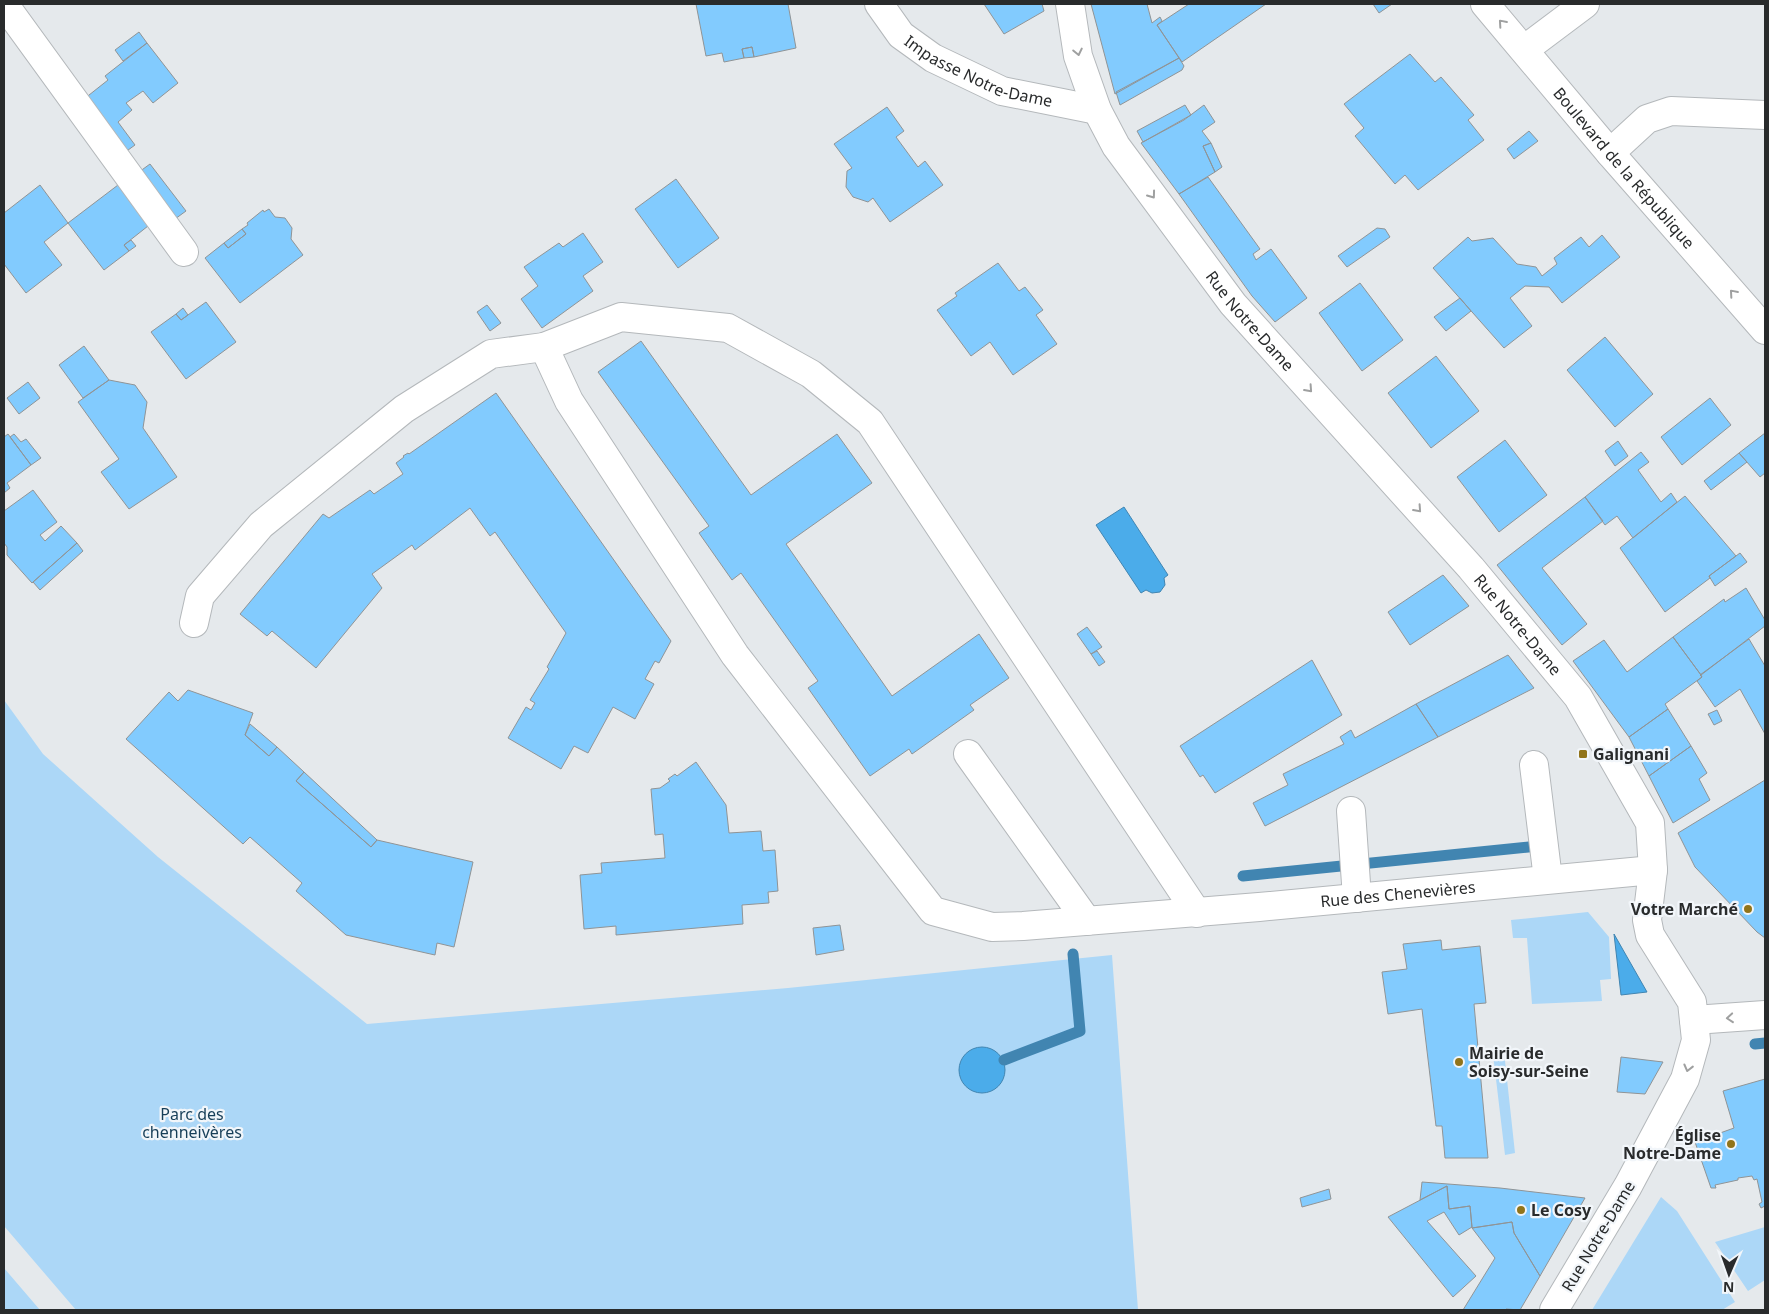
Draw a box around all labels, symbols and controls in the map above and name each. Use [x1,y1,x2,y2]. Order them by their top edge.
one-way arrow [1499,20,1508,29]
street label: Impasse Notre-Dame [900,30,1055,112]
one-way arrow [1072,47,1083,56]
street label: Boulevard de la République [1548,83,1700,253]
one-way arrow [1146,189,1155,199]
street label: Rue Notre-Dame [1201,266,1299,376]
one-way arrow [1730,289,1739,298]
one-way arrow [1303,383,1312,392]
one-way arrow [1412,504,1421,513]
street label: Rue Notre-Dame [1469,569,1566,680]
place label: Galignani [1593,743,1669,765]
marker: Galignani [1577,748,1589,760]
street label: Rue des Chenevières [1319,876,1476,912]
place label: Votre Marché [1631,898,1738,920]
marker: Votre Marché [1742,903,1754,915]
one-way arrow [1726,1012,1734,1023]
place label: Mairie de Soisy-sur-Seine [1469,1042,1589,1082]
marker: Mairie de Soisy-sur-Seine [1453,1056,1465,1068]
one-way arrow [1684,1064,1694,1072]
park label: Parc des chenneivères [142,1103,242,1143]
place label: Église Notre-Dame [1623,1124,1721,1164]
marker: Église Notre-Dame [1725,1138,1737,1150]
street label: Rue Notre-Dame [1556,1176,1640,1296]
place label: Le Cosy [1531,1199,1592,1221]
marker: Le Cosy [1515,1204,1527,1216]
north arrow [1704,1249,1754,1299]
text: N [1723,1278,1735,1297]

